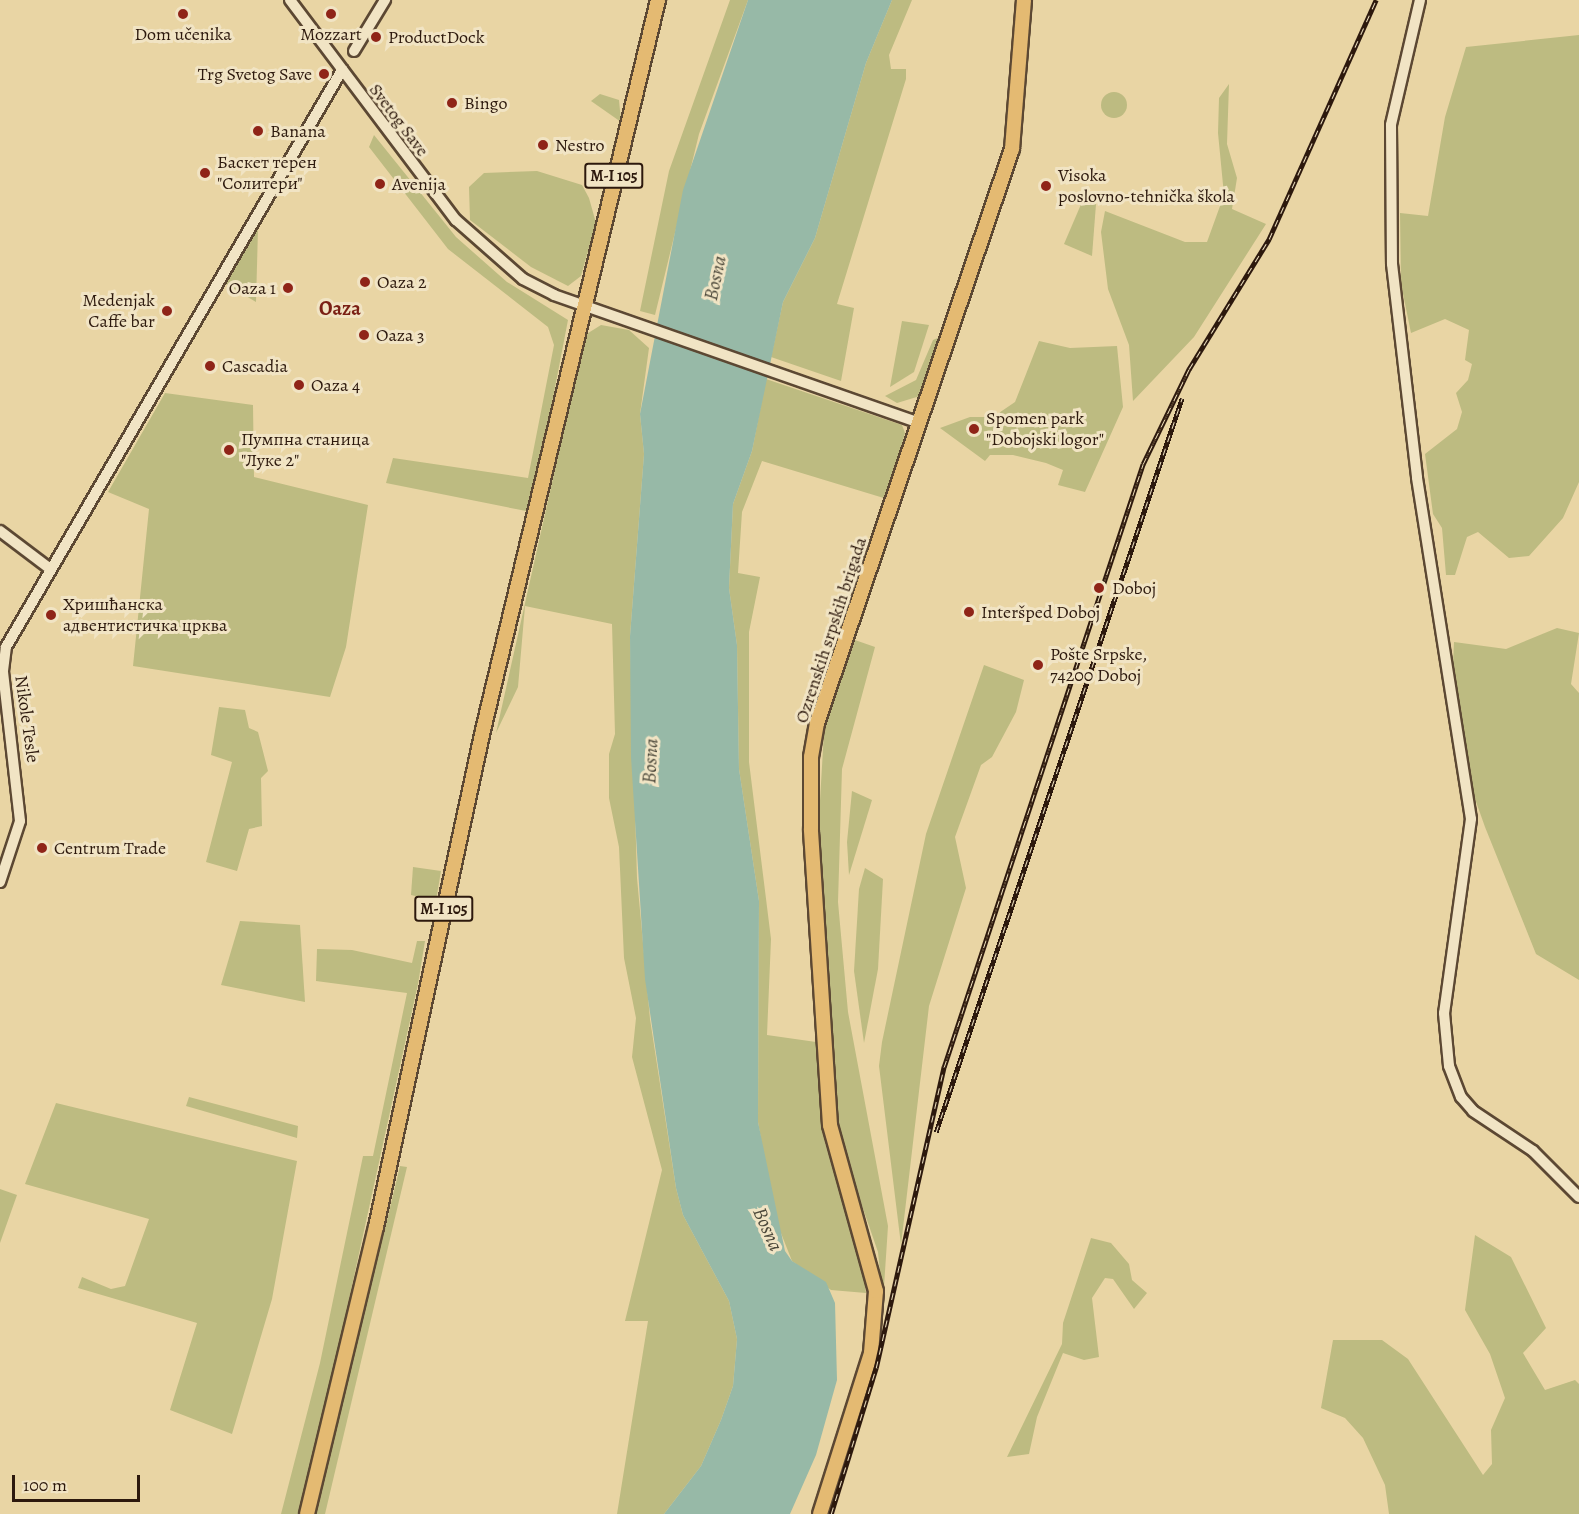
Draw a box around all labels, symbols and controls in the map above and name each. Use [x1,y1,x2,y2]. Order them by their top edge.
marker: Dom učenika [176,7,190,21]
marker: Mozzart [324,7,338,21]
place label: Dom učenika [134,23,232,45]
place label: Mozzart [300,23,362,45]
place label: ProductDock [388,26,485,48]
marker: ProductDock [369,30,383,44]
place label: Trg Svetog Save [198,63,312,85]
marker: Trg Svetog Save [317,67,331,81]
street label: Svetog Save [365,79,433,161]
place label: Bingo [464,92,507,114]
marker: Bingo [445,96,459,110]
place label: Banana [270,120,326,142]
marker: Banana [251,124,265,138]
place label: Nestro [555,134,604,156]
marker: Nestro [536,138,550,152]
place label: Баскет терен "Солитери" [217,152,317,195]
road number: M-I 105 [584,163,644,189]
place label: Visoka poslovno-tehnička škola [1058,165,1235,207]
marker: Баскет терен "Солитери" [198,166,212,180]
place label: Avenija [392,173,446,195]
marker: Avenija [373,177,387,191]
marker: Visoka poslovno-tehnička škola [1039,179,1053,193]
water label: Bosna [699,253,731,303]
place label: Oaza 2 [377,271,427,293]
marker: Oaza 2 [358,275,372,289]
place label: Oaza 1 [229,277,276,299]
marker: Oaza 1 [281,281,295,295]
place label: Medenjak Caffe bar [83,290,155,332]
district label: Oaza [319,296,361,320]
marker: Medenjak Caffe bar [160,304,174,318]
place label: Oaza 3 [376,324,425,346]
marker: Oaza 3 [357,328,371,342]
place label: Cascadia [222,355,288,377]
marker: Cascadia [203,359,217,373]
place label: Oaza 4 [311,374,360,396]
marker: Oaza 4 [292,378,306,392]
place label: Spomen park "Dobojski logor" [986,408,1104,450]
marker: Spomen park "Dobojski logor" [967,422,981,436]
place label: Пумпна станица "Луке 2" [241,429,369,472]
marker: Пумпна станица "Луке 2" [222,443,236,457]
street label: Ozrenskih srpskih brigada [791,534,871,726]
place label: Doboj [1112,577,1156,599]
marker: Doboj [1090,579,1108,597]
place label: Хришћанска адвентистичка црква [63,594,227,636]
place label: Interšped Doboj [981,601,1100,623]
marker: Interšped Doboj [962,605,976,619]
marker: Хришћанска адвентистичка црква [44,608,58,622]
place label: Pošte Srpske, 74200 Doboj [1050,644,1147,686]
marker: Pošte Srpske, 74200 Doboj [1031,658,1045,672]
street label: Nikole Tesle [10,674,44,764]
water label: Bosna [637,738,663,784]
place label: Centrum Trade [54,837,166,859]
marker: Centrum Trade [35,841,49,855]
road number: M-I 105 [414,896,474,922]
water label: Bosna [748,1203,788,1255]
scale bar [15,1463,142,1501]
text: 100 m [23,1473,67,1497]

